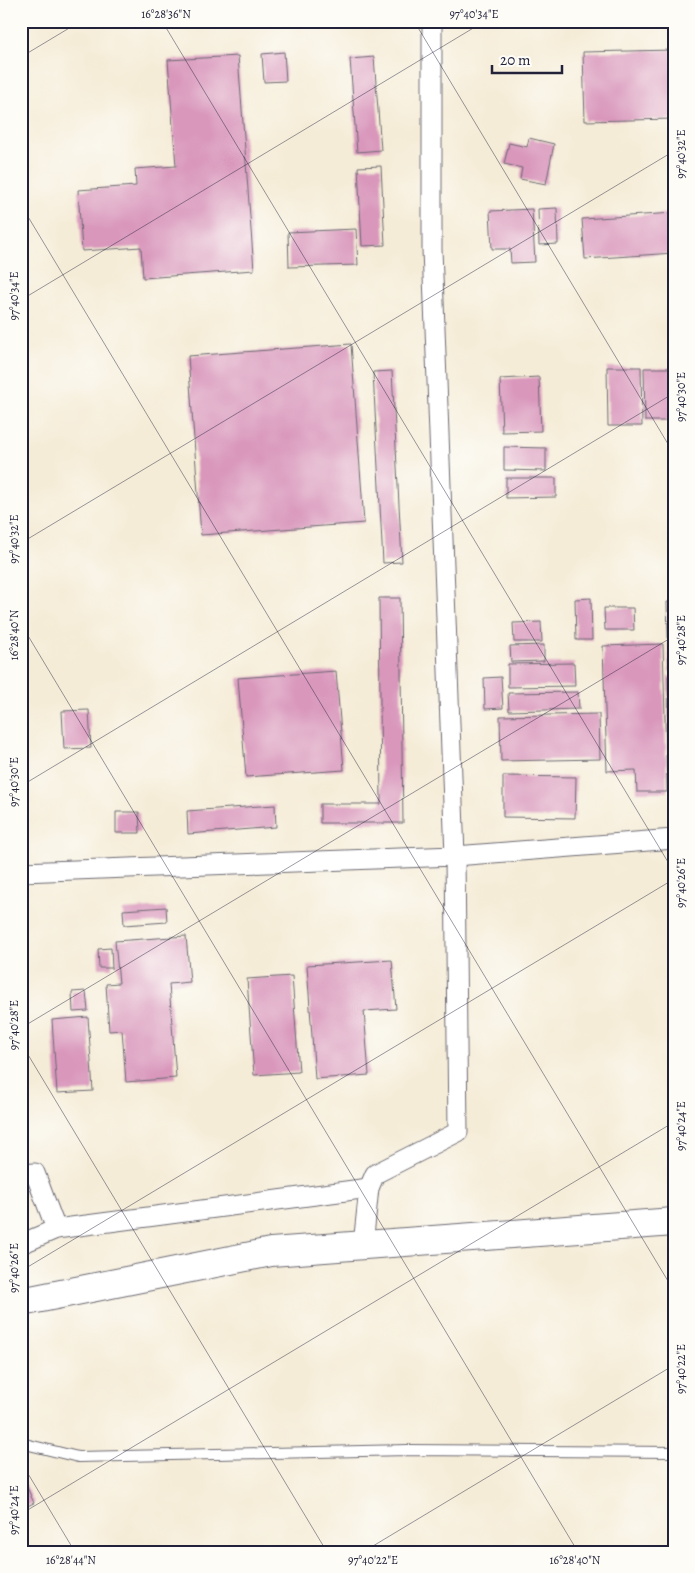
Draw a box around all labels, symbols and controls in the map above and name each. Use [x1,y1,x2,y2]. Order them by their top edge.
text: 16°28'36"N [141,6,191,22]
text: 97°40'34"E [449,6,499,22]
scale bar [492,42,562,74]
text: 20 m [500,50,531,70]
text: 97°40'32"E [673,129,689,179]
text: 97°40'34"E [6,271,22,321]
text: 97°40'30"E [673,372,689,422]
text: 97°40'32"E [6,514,22,564]
text: 16°28'40"N [6,609,22,660]
text: 97°40'28"E [673,615,689,665]
text: 97°40'30"E [6,757,22,807]
text: 97°40'26"E [673,858,689,908]
text: 97°40'28"E [6,1000,22,1050]
text: 97°40'24"E [673,1101,689,1151]
text: 97°40'26"E [6,1243,22,1293]
text: 97°40'22"E [673,1344,689,1394]
text: 97°40'24"E [6,1485,22,1535]
text: 16°28'44"N [46,1552,96,1568]
text: 97°40'22"E [348,1552,398,1568]
text: 16°28'40"N [550,1552,601,1568]

